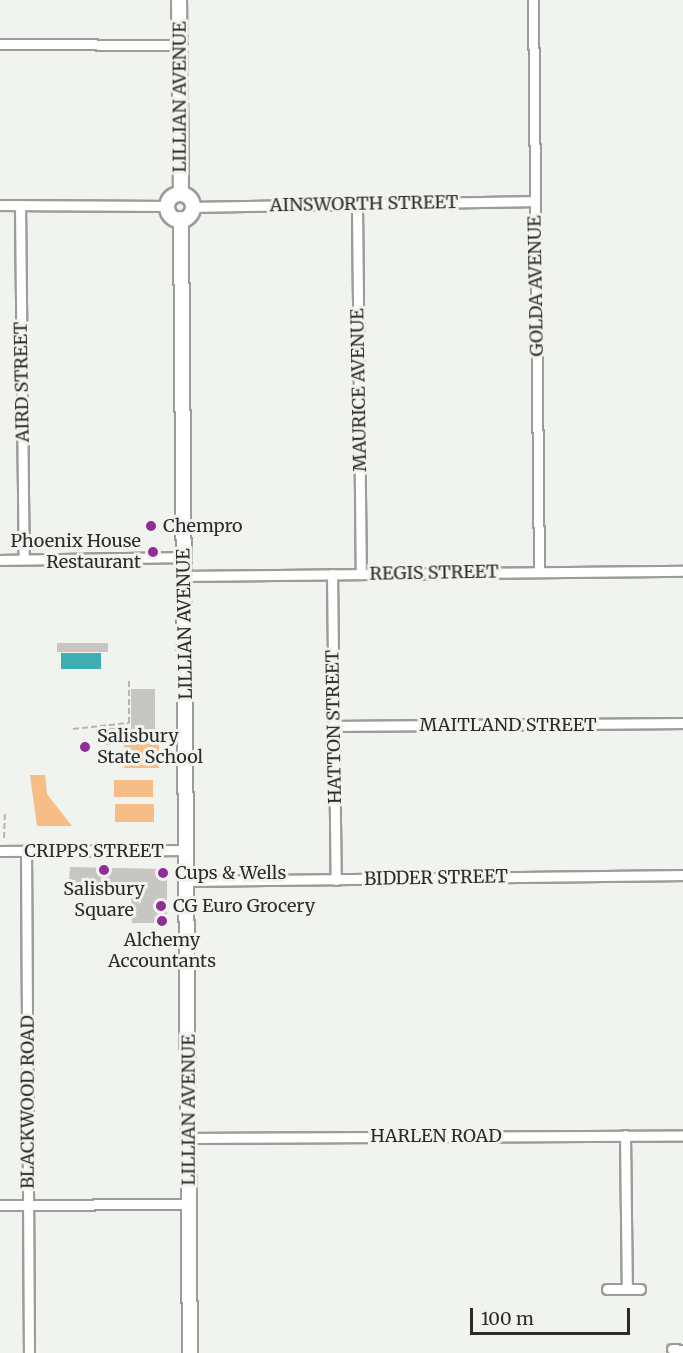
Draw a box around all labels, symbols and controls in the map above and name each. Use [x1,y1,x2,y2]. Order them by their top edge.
street label: LILLIAN AVENUE [169,21,191,173]
street label: AINSWORTH STREET [270,192,458,216]
street label: GOLDA AVENUE [524,215,548,357]
street label: MAURICE AVENUE [347,308,371,472]
street label: AIRD STREET [10,322,34,442]
place label: Chempro [163,515,243,537]
marker: Chempro [144,519,158,533]
place label: Phoenix House Restaurant [11,531,141,574]
marker: Phoenix House Restaurant [146,545,160,559]
street label: LILLIAN AVENUE [173,548,197,700]
street label: REGIS STREET [369,561,499,585]
street label: HATTON STREET [322,650,346,804]
street label: MAITLAND STREET [419,714,597,736]
place label: Salisbury State School [97,726,203,768]
marker: Salisbury State School [78,740,92,754]
street label: CRIPPS STREET [24,840,164,862]
place label: Cups & Wells [175,862,286,884]
marker: Salisbury Square [97,863,111,877]
marker: Cups & Wells [156,866,170,880]
street label: BIDDER STREET [364,866,508,890]
place label: Salisbury Square [63,879,145,922]
place label: CG Euro Grocery [173,895,315,917]
marker: CG Euro Grocery [154,899,168,913]
marker: Alchemy Accountants [155,914,169,928]
place label: Alchemy Accountants [108,930,216,972]
street label: BLACKWOOD ROAD [17,1015,39,1189]
street label: LILLIAN AVENUE [178,1034,200,1186]
street label: HARLEN ROAD [370,1125,502,1147]
scale bar [473,1296,634,1334]
text: 100 m [481,1307,534,1330]

